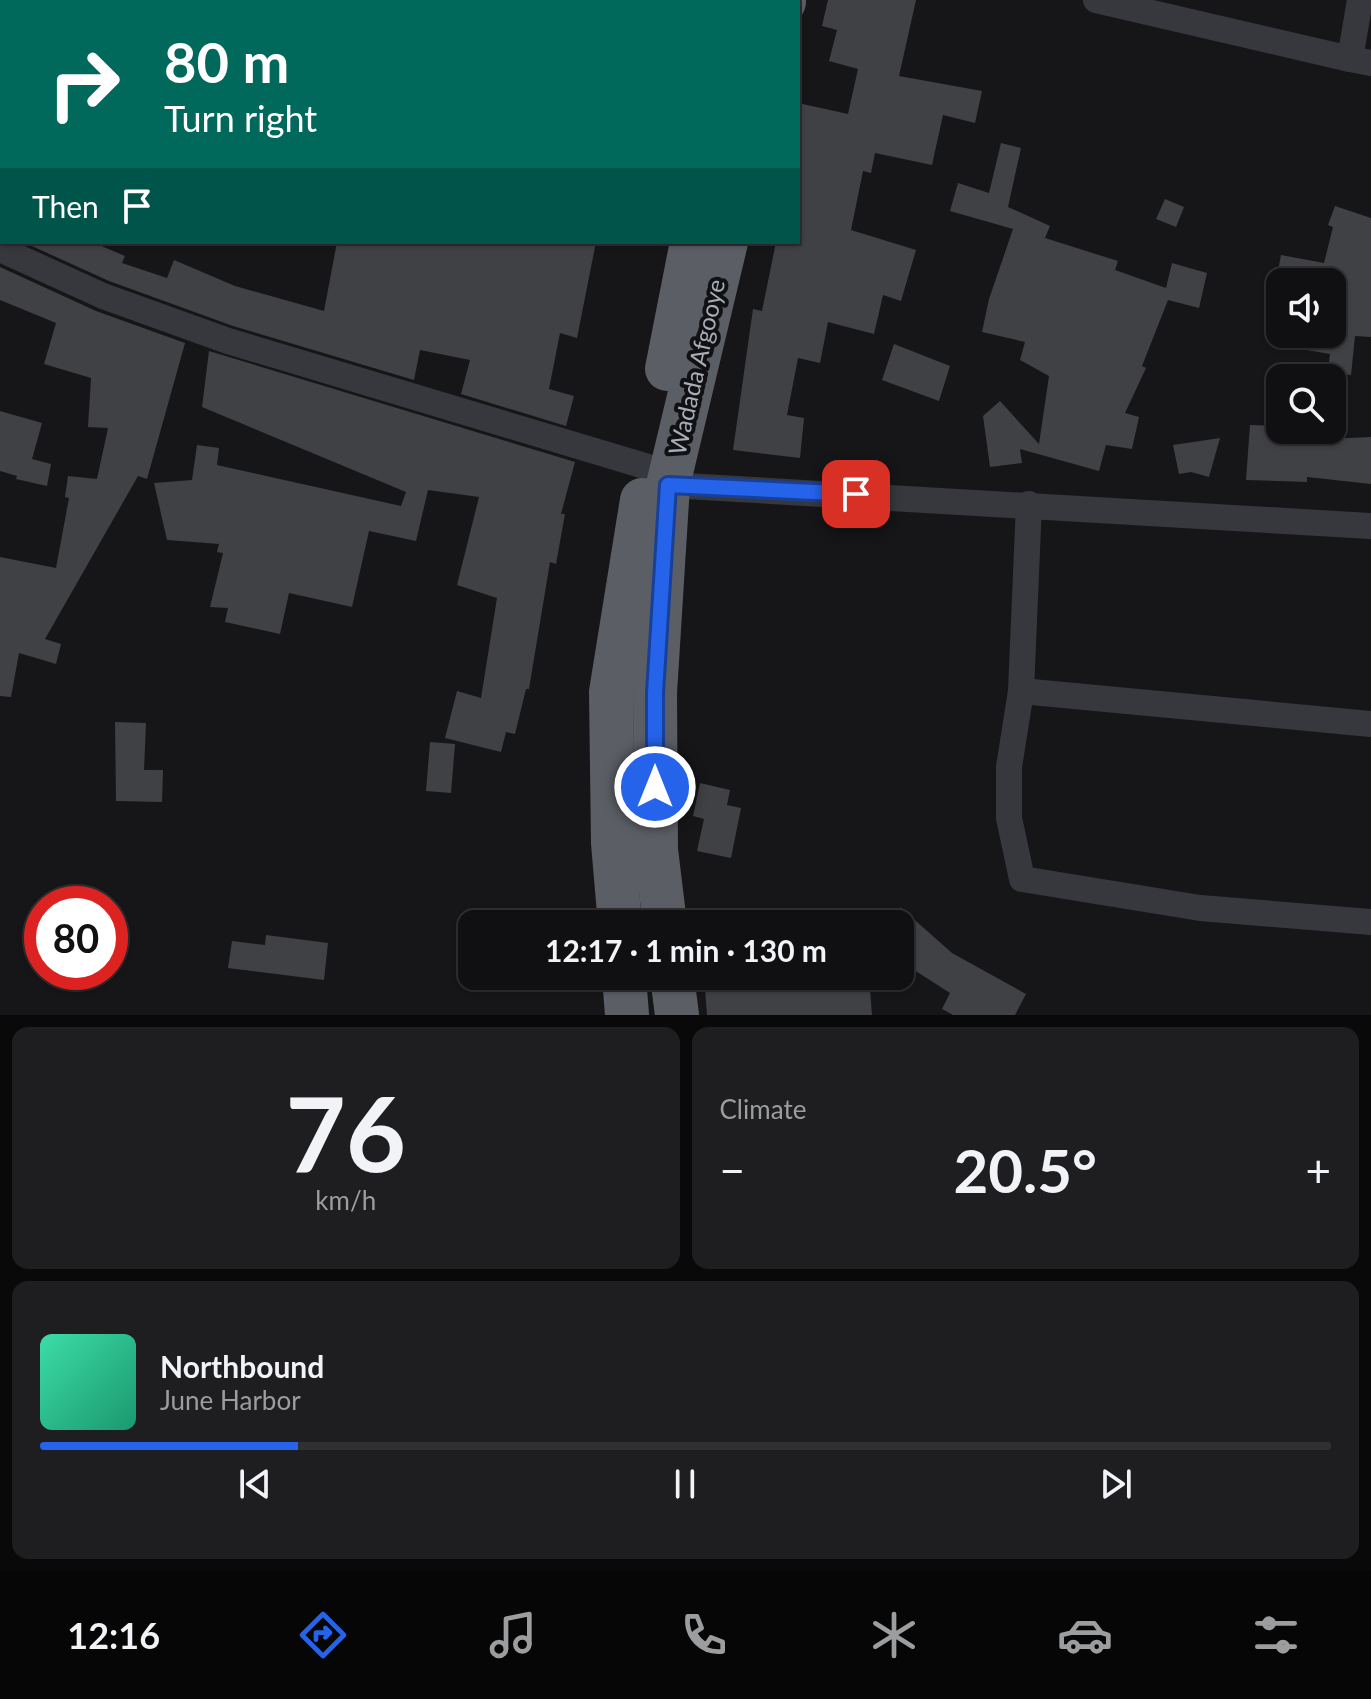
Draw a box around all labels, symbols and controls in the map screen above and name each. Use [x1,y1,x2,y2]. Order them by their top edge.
text: 80 m [164,28,289,95]
icon: right [32,32,136,136]
text: Turn right [164,96,317,140]
icon: arrive [115,184,159,228]
text: Then [32,188,99,224]
map controls [1266,268,1346,444]
button: sound [1266,268,1346,348]
street label: Wadada Afgooye [662,276,730,458]
button: search [1266,364,1346,444]
pin [822,460,890,528]
icon: arrive [834,472,878,516]
position arrow [613,745,697,829]
speed limit sign: 80 [24,886,128,990]
text: 12:17 · 1 min · 130 m [545,932,827,968]
text: 76 [285,1069,406,1194]
text: Climate [720,1093,806,1125]
text: 20.5° [953,1134,1097,1206]
text: − [720,1144,745,1196]
text: + [1305,1144,1331,1196]
text: km/h [315,1184,376,1216]
text: Northbound [160,1348,324,1384]
text: June Harbor [160,1384,301,1416]
icon: previous [233,1462,277,1506]
icon: pause [663,1462,707,1506]
icon: next [1094,1462,1138,1506]
icon: directions [295,1607,351,1663]
icon: music [485,1607,541,1663]
icon: phone [676,1607,732,1663]
icon: climate [866,1607,922,1663]
icon: car [1057,1607,1113,1663]
icon: filters [1248,1607,1304,1663]
text: 12:16 [67,1613,160,1657]

